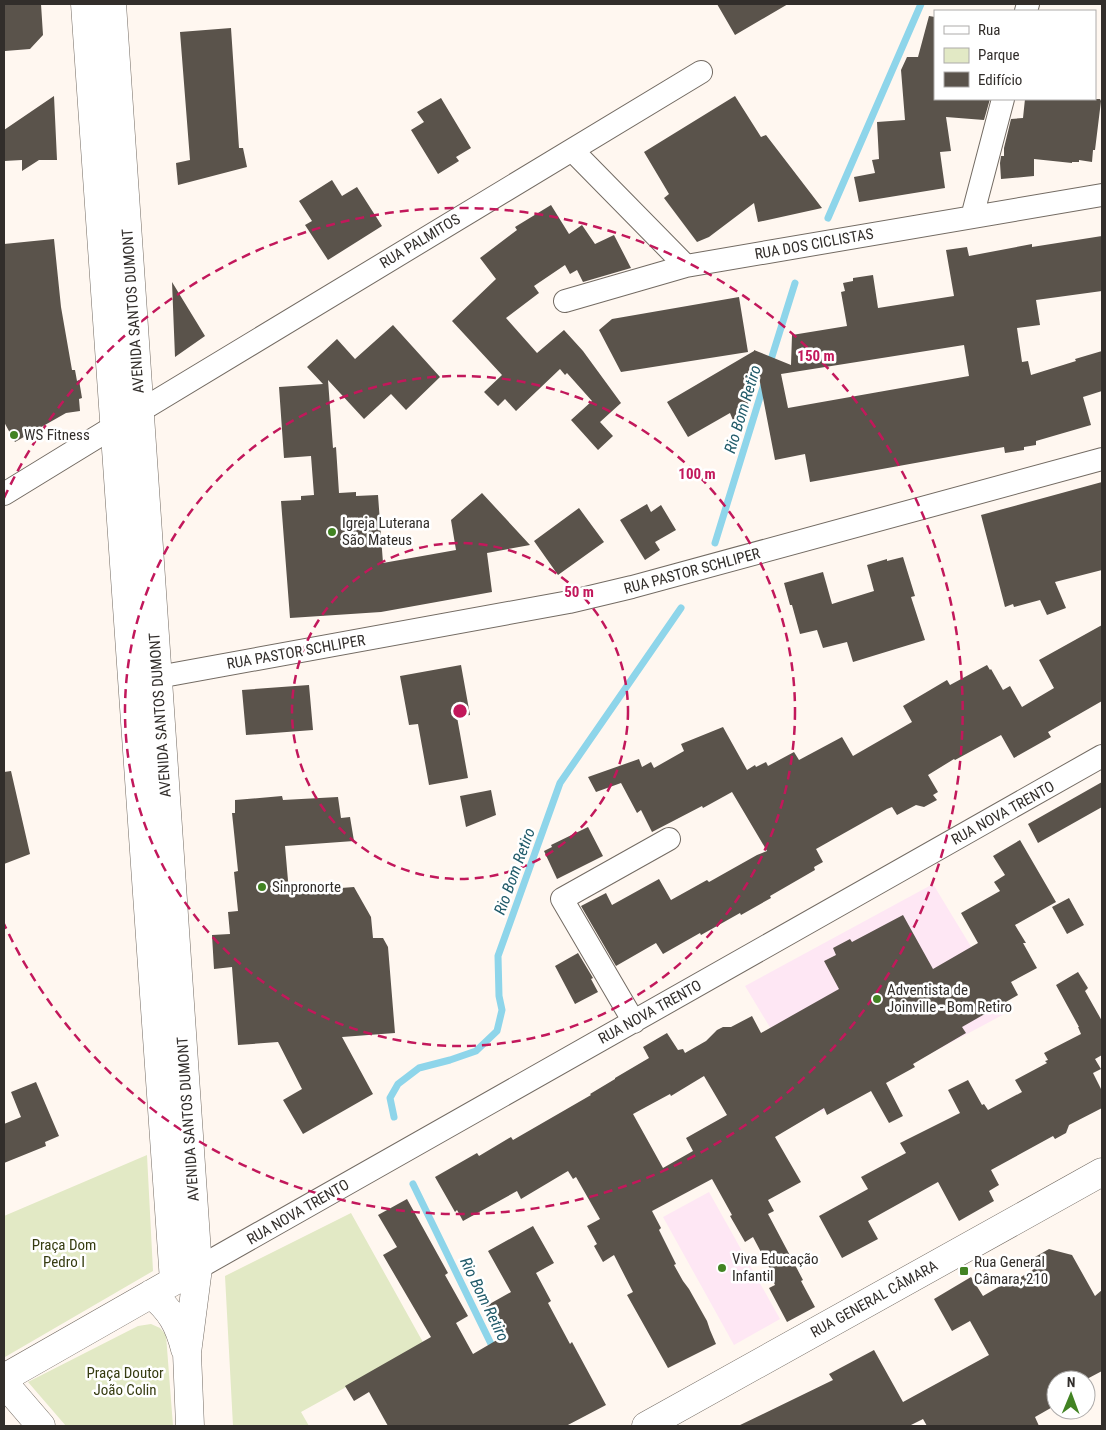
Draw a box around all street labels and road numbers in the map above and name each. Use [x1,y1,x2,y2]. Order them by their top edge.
street label: RUA PALMITOS [377,210,464,272]
street label: RUA DOS CICLISTAS [753,225,875,263]
street label: AVENIDA SANTOS DUMONT [118,228,148,394]
street label: RUA PASTOR SCHLIPER [622,544,762,598]
street label: RUA PASTOR SCHLIPER [225,631,367,673]
street label: AVENIDA SANTOS DUMONT [145,632,175,798]
street label: RUA NOVA TRENTO [948,777,1058,849]
street label: RUA NOVA TRENTO [595,976,705,1048]
street label: AVENIDA SANTOS DUMONT [173,1036,203,1202]
street label: RUA NOVA TRENTO [244,1175,352,1249]
street label: RUA GENERAL CÂMARA [807,1256,941,1341]

